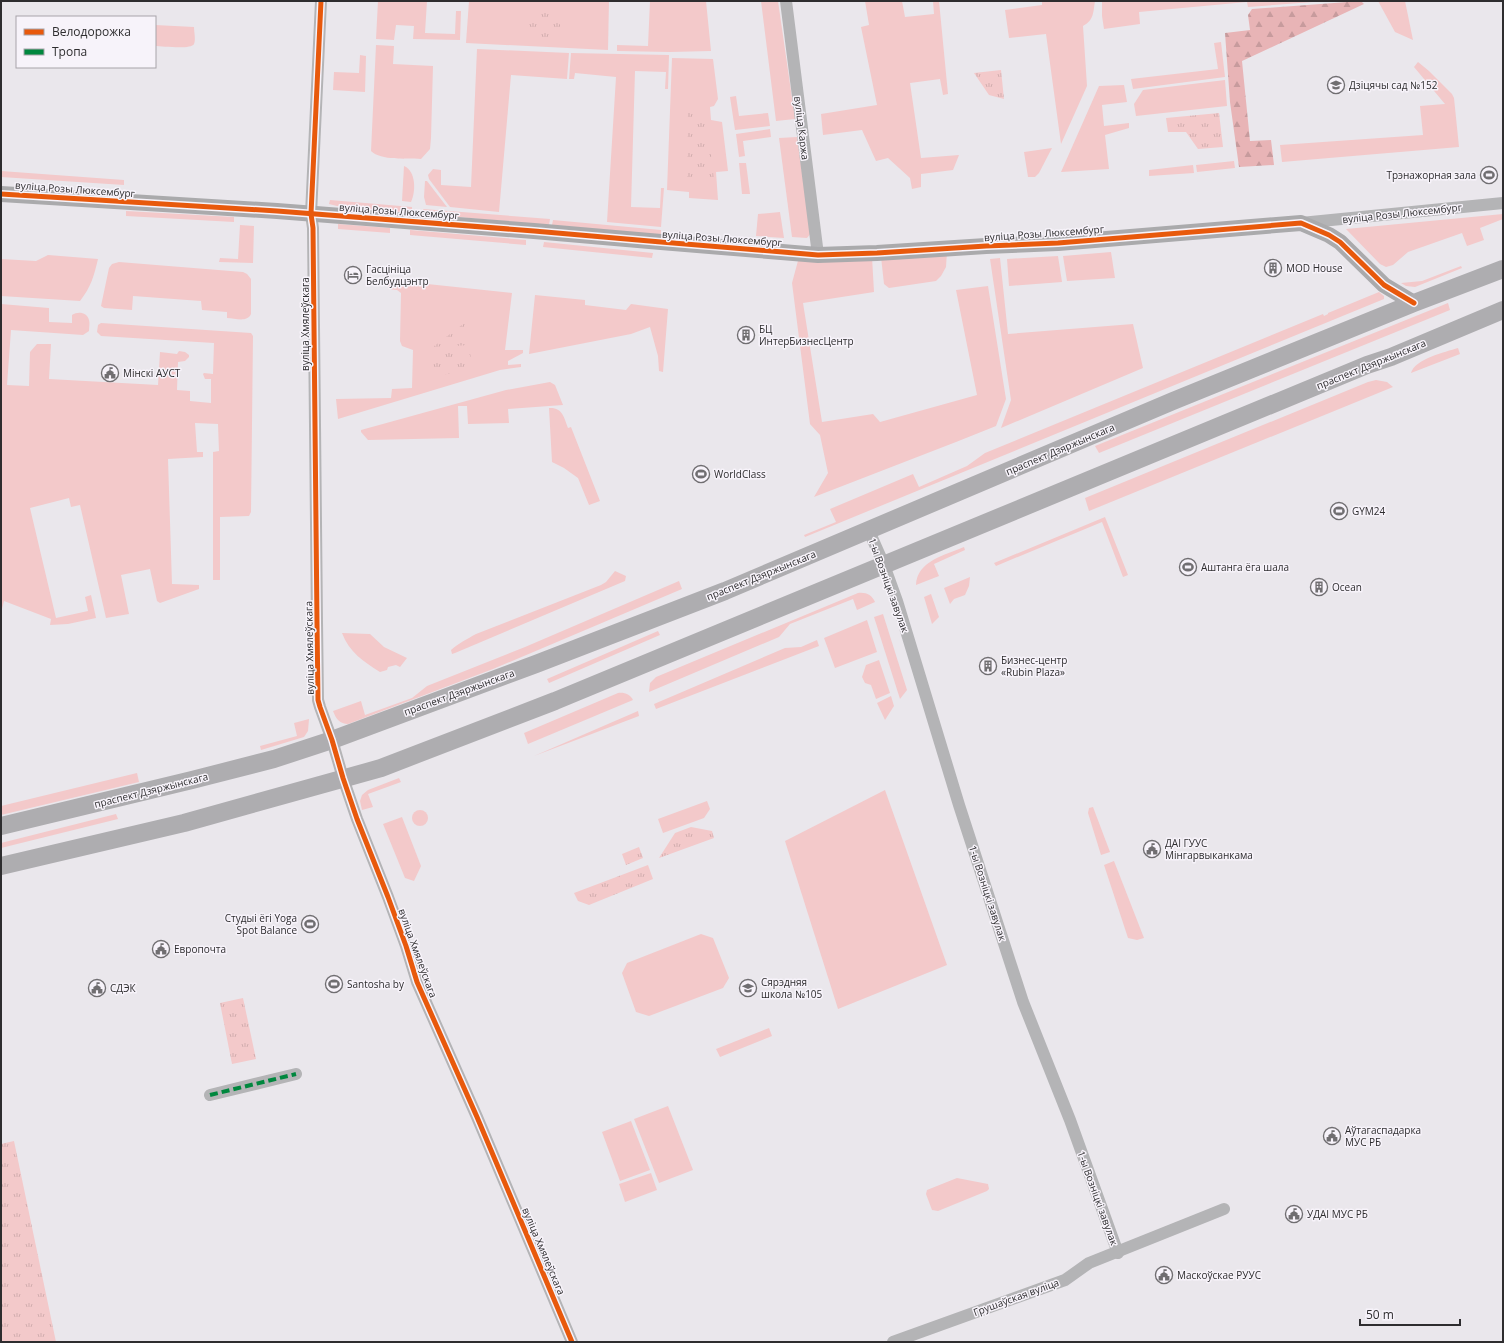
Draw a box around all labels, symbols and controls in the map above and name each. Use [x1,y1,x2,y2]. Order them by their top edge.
legend [16,16,156,68]
text: Велодорожка [52,23,131,40]
text: Тропа [52,43,87,60]
school or university icon: Дзіцячы сад №152 [1326,75,1346,95]
place label: Дзіцячы сад №152 [1349,78,1438,92]
street label: вуліца Каржа [791,95,813,161]
sports icon: Трэнажорная зала [1479,165,1499,185]
place label: Трэнажорная зала [1386,168,1476,182]
street label: вуліца Розы Люксембург [15,178,136,200]
street label: вуліца Розы Люксембург [339,200,460,222]
street label: вуліца Розы Люксембург [1342,200,1463,226]
street label: вуліца Розы Люксембург [984,222,1105,244]
street label: вуліца Розы Люксембург [662,227,783,249]
building icon: MOD House [1263,258,1283,278]
place label: MOD House [1286,261,1343,275]
place label: Гасцініца Белбудцэнтр [366,262,429,288]
hotel icon: Гасцініца Белбудцэнтр [343,265,363,285]
street label: вуліца Хмялеўскага [298,277,312,371]
place label: БЦ ИнтерБизнесЦентр [759,322,854,348]
building icon: БЦ ИнтерБизнесЦентр [736,325,756,345]
street label: праспект Дзяржынскага [1314,336,1428,392]
public building icon: Мінскі АУСТ [100,363,120,383]
place label: Мінскі АУСТ [123,366,181,380]
street label: праспект Дзяржынскага [1003,420,1117,478]
sports icon: WorldClass [691,464,711,484]
place label: WorldClass [714,467,766,481]
sports icon: GYM24 [1329,501,1349,521]
place label: GYM24 [1352,504,1386,518]
street label: 1-ы Возніцкі завулак [865,536,913,635]
street label: праспект Дзяржынскага [704,547,818,603]
sports icon: Аштанга ёга шала [1178,557,1198,577]
place label: Аштанга ёга шала [1201,560,1289,574]
building icon: Ocean [1309,577,1329,597]
place label: Ocean [1332,580,1362,594]
street label: вуліца Хмялеўскага [301,601,317,695]
place label: Бизнес-центр «Rubin Plaza» [1001,653,1067,679]
building icon: Бизнес-центр «Rubin Plaza» [978,656,998,676]
street label: праспект Дзяржынскага [402,665,516,719]
street label: праспект Дзяржынскага [93,769,209,811]
place label: ДАІ ГУУС Мінгарвыканкама [1165,836,1253,862]
public building icon: ДАІ ГУУС Мінгарвыканкама [1142,839,1162,859]
street label: 1-ы Возніцкі завулак [966,844,1010,943]
street label: вуліца Хмялеўскага [395,907,441,999]
place label: Студыі ёгі Yoga Spot Balance [225,911,297,937]
sports icon: Студыі ёгі Yoga Spot Balance [300,914,320,934]
public building icon: Европочта [151,939,171,959]
place label: Европочта [174,942,226,956]
sports icon: Santosha by [324,974,344,994]
place label: Сярэдняя школа №105 [761,975,823,1001]
place label: Santosha by [347,977,405,991]
public building icon: СДЭК [87,978,107,998]
school or university icon: Сярэдняя школа №105 [738,978,758,998]
place label: СДЭК [110,981,136,995]
place label: Аўтагаспадарка МУС РБ [1345,1123,1421,1149]
public building icon: Аўтагаспадарка МУС РБ [1322,1126,1342,1146]
street label: 1-ы Возніцкі завулак [1074,1149,1122,1248]
public building icon: УДАІ МУС РБ [1284,1204,1304,1224]
street label: вуліца Хмялеўскага [519,1205,569,1297]
place label: УДАІ МУС РБ [1307,1207,1368,1221]
public building icon: Маскоўскае РУУС [1154,1265,1174,1285]
place label: Маскоўскае РУУС [1177,1268,1261,1282]
street label: Грушаўская вуліца [971,1275,1061,1319]
scale bar [1360,1301,1460,1327]
text: 50 m [1366,1306,1394,1323]

